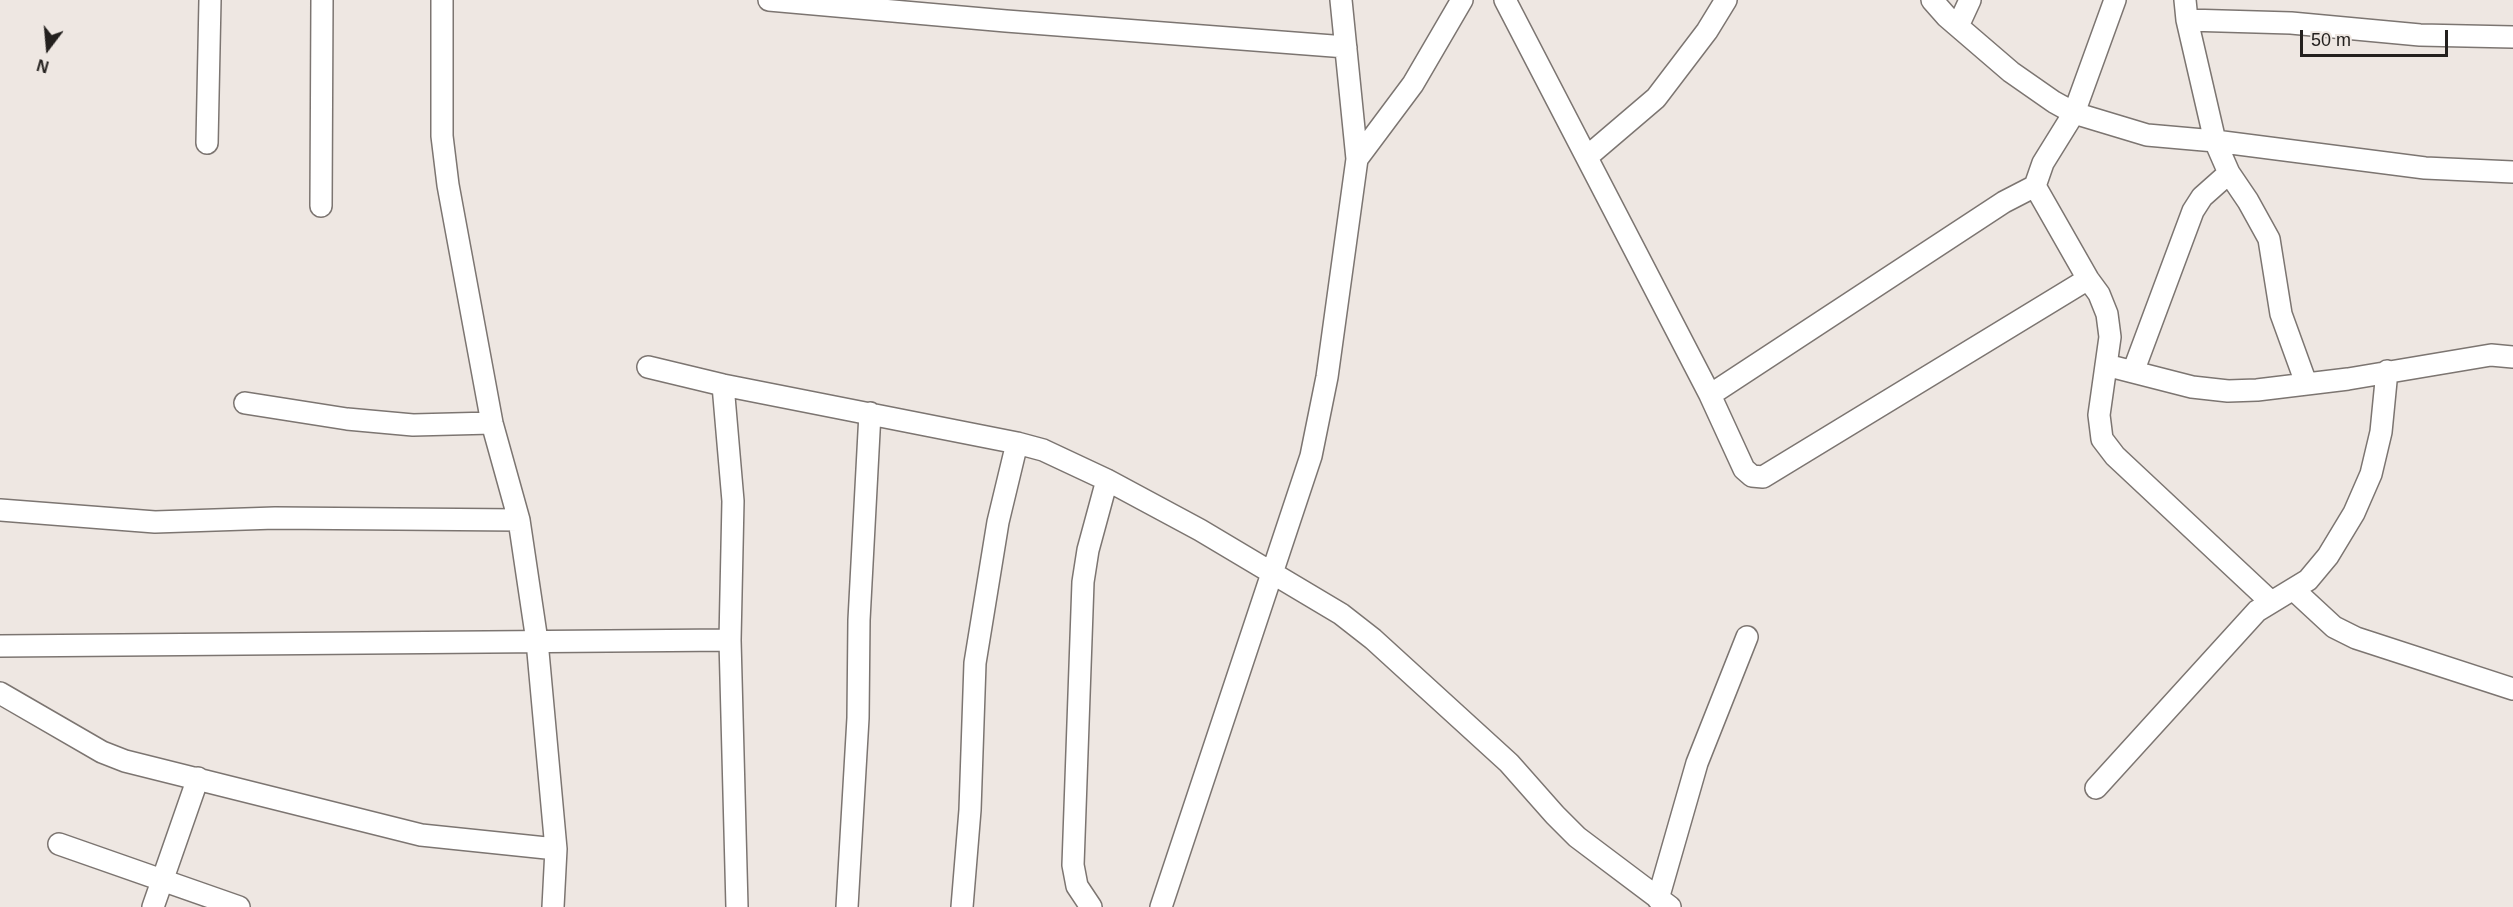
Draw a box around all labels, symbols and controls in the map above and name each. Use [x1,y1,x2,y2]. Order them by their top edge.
north arrow [18,18,78,78]
scale bar [2303,18,2452,56]
text: 50 m [2311,30,2351,50]
text: N [35,56,51,76]

